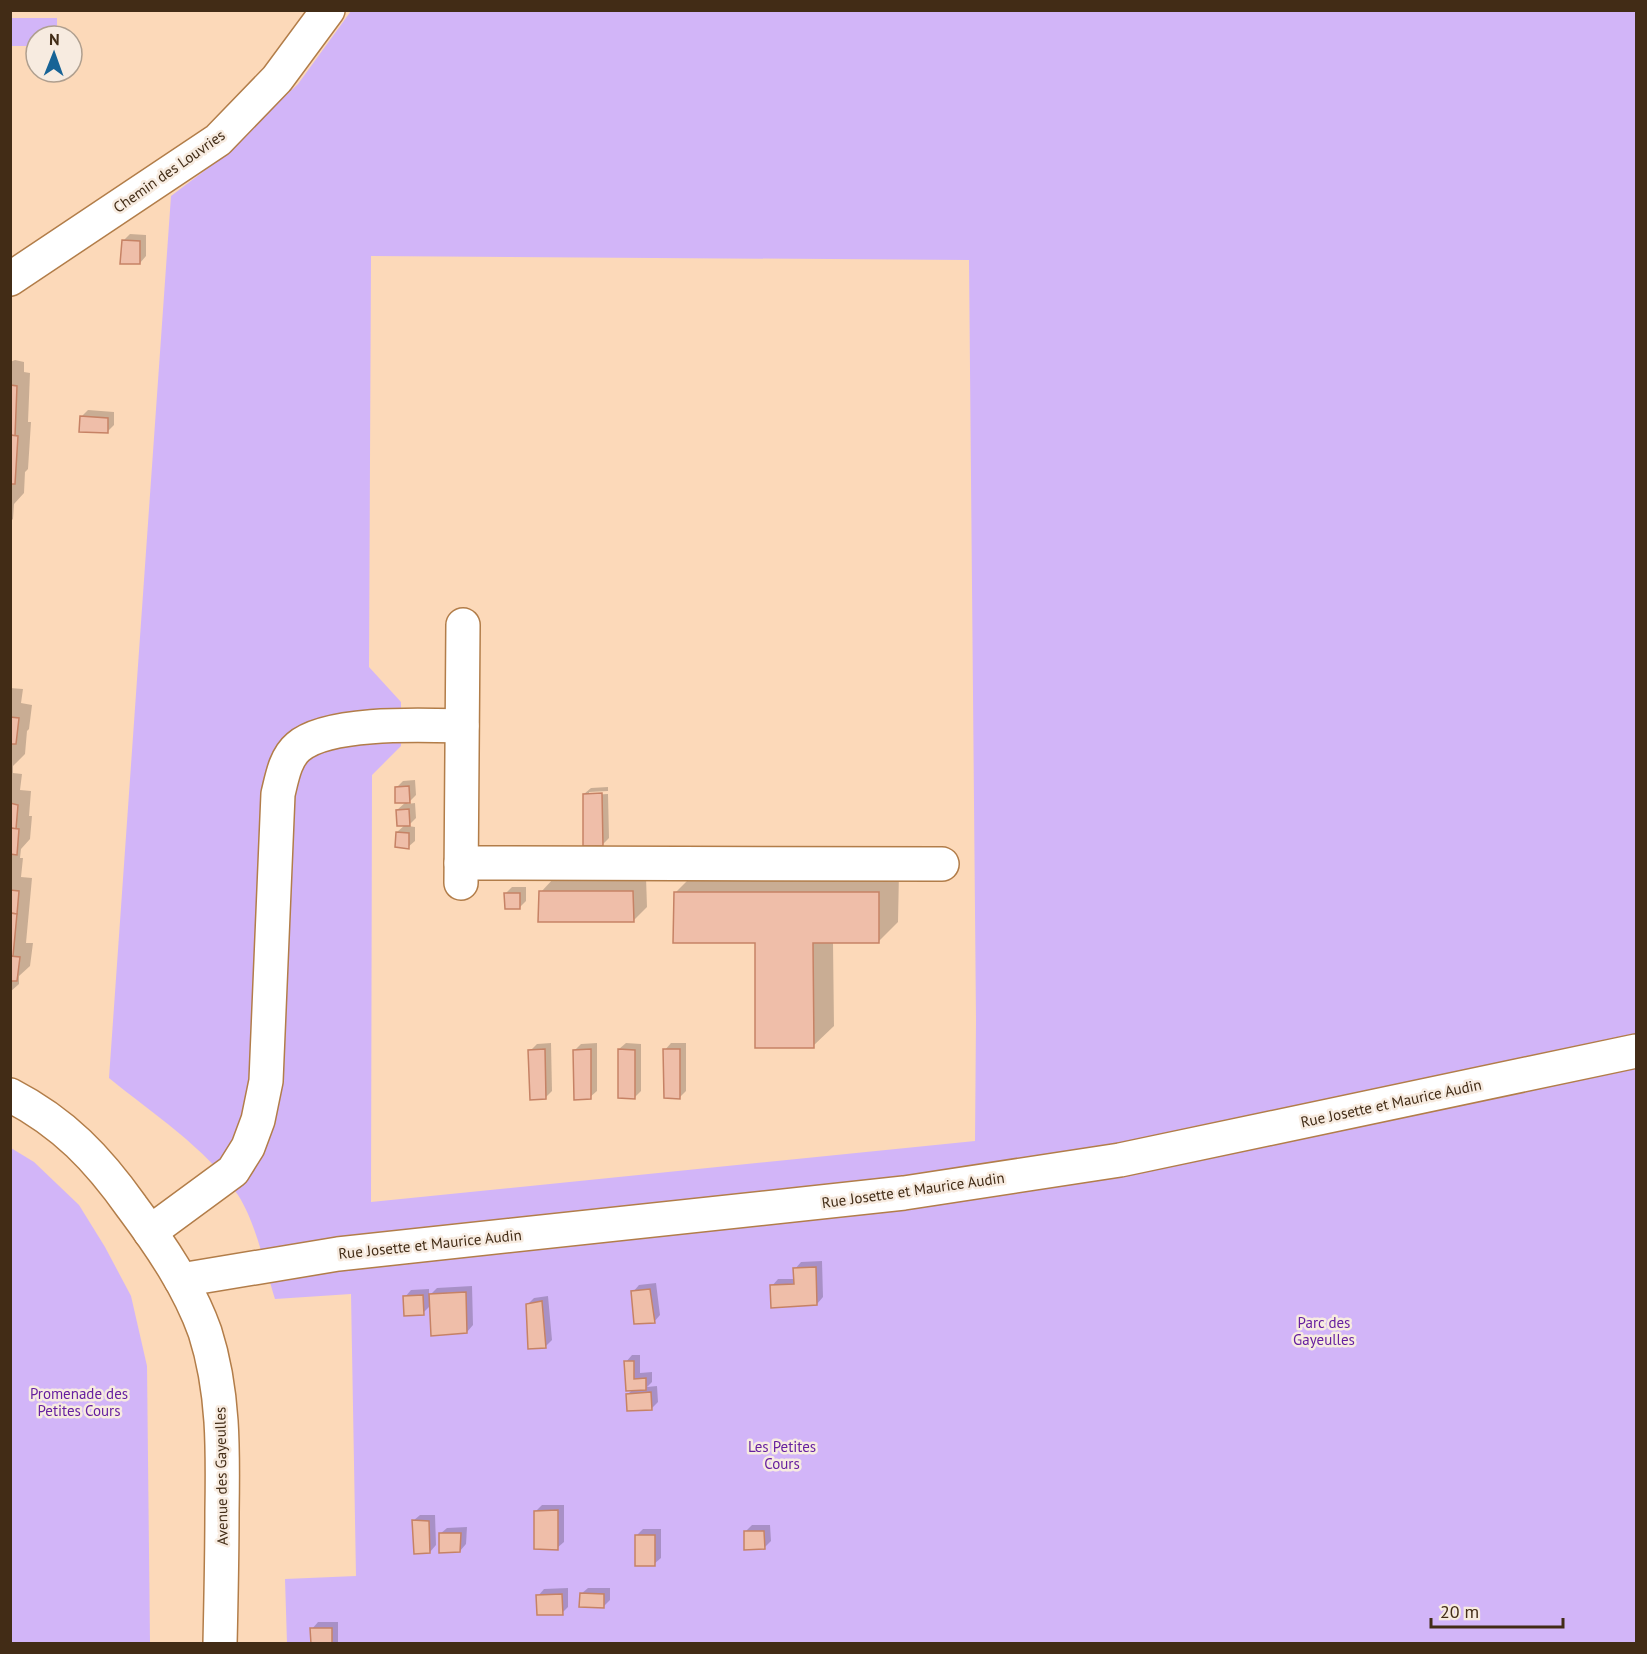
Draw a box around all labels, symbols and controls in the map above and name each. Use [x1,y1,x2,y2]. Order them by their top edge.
north arrow [24,24,84,84]
text: N [49,29,60,49]
street label: Chemin des Louvries [109,125,229,217]
street label: Rue Josette et Maurice Audin [1299,1075,1483,1131]
street label: Rue Josette et Maurice Audin [820,1168,1006,1212]
street label: Rue Josette et Maurice Audin [337,1225,523,1263]
park label: Parc des Gayeulles [1293,1313,1355,1349]
park label: Promenade des Petites Cours [30,1384,128,1420]
street label: Avenue des Gayeulles [210,1406,232,1546]
park label: Les Petites Cours [748,1437,816,1473]
scale bar [1431,1591,1563,1629]
text: 20 m [1440,1600,1479,1623]

